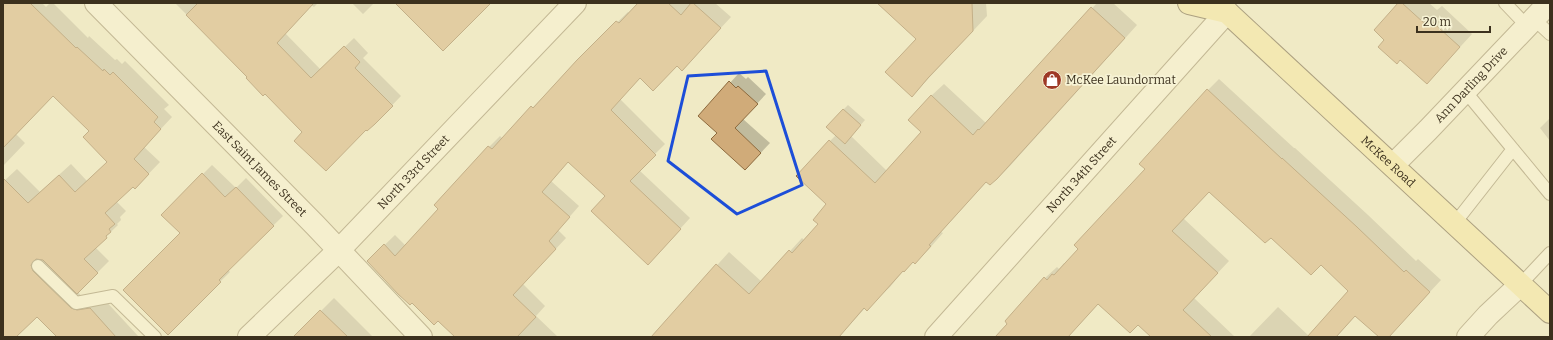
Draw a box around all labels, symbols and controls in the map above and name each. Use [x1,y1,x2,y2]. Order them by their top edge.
scale bar [1417,8,1490,34]
text: 20 m [1423,15,1452,29]
street label: Ann Darling Drive [1432,44,1510,126]
shop icon: McKee Laundormat [1041,69,1063,91]
place label: McKee Laundormat [1066,73,1176,87]
street label: East Saint James Street [210,118,310,220]
street label: North 33rd Street [375,132,453,212]
street label: North 34th Street [1044,133,1120,216]
street label: McKee Road [1358,133,1418,190]

